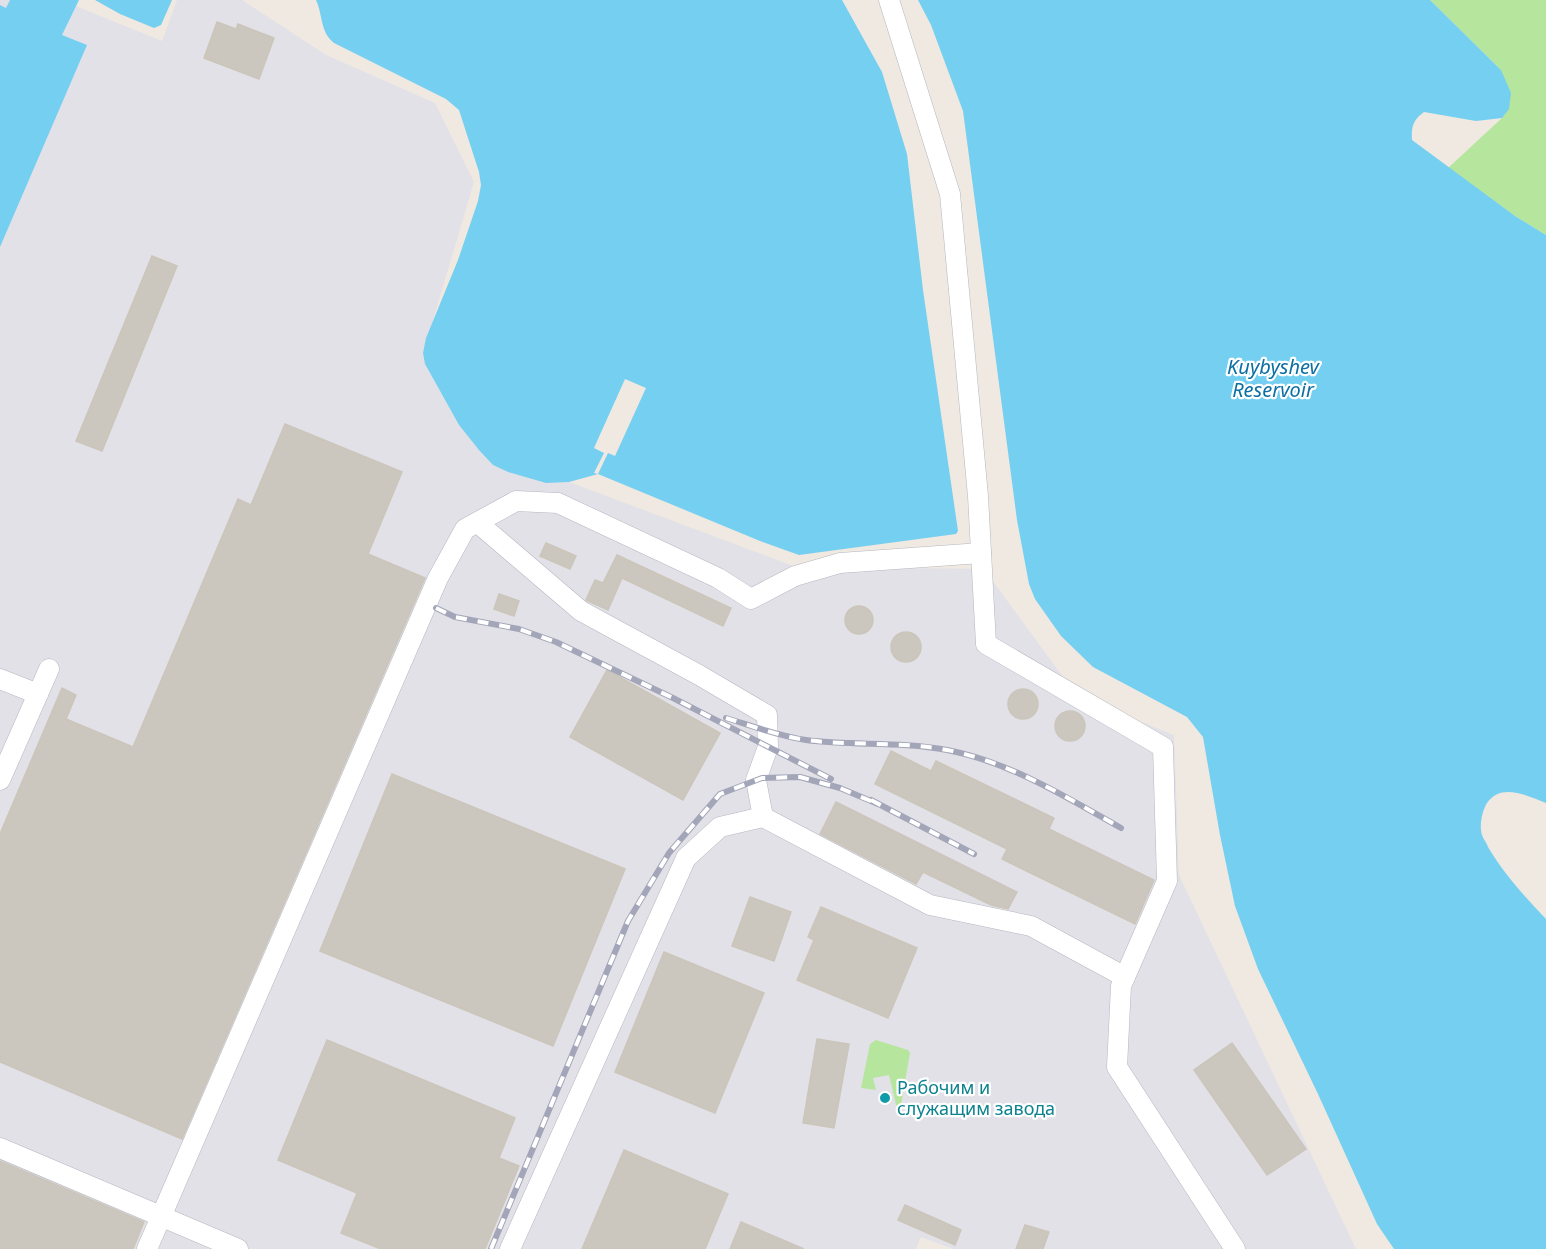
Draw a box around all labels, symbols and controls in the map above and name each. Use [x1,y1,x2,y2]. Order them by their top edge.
water label: Kuybyshev Reservoir [1227,353,1321,403]
place label: Рабочим и служащим завода [897,1075,1055,1120]
marker: Рабочим и служащим завода [878,1091,892,1105]

